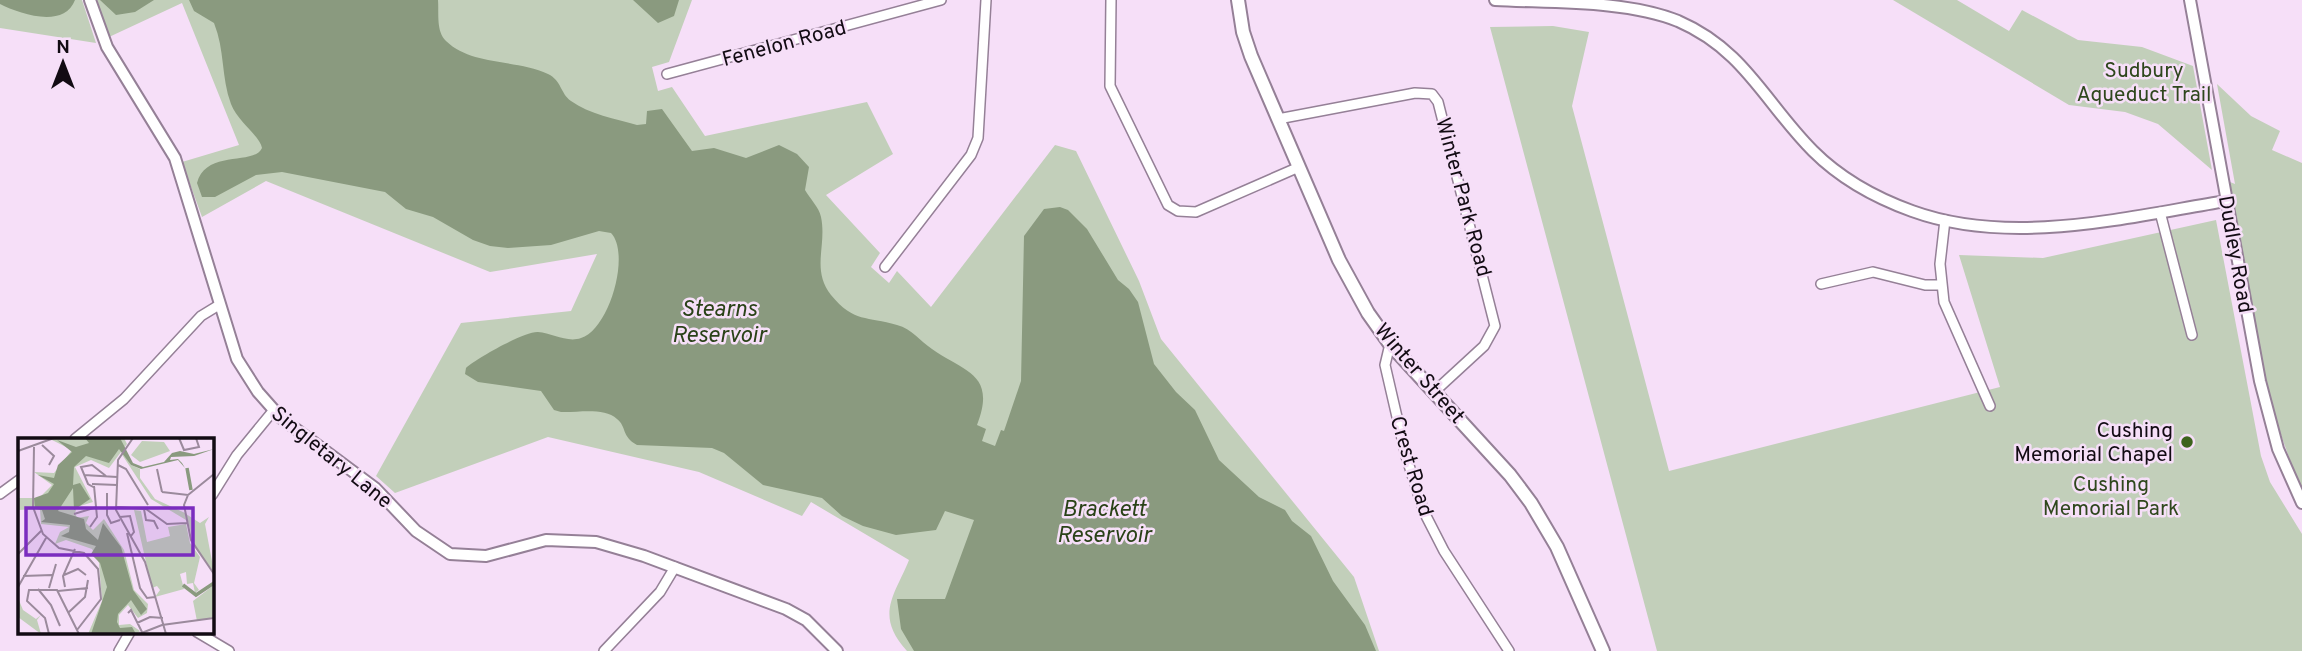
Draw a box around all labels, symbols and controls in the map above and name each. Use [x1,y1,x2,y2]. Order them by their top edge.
street label: Fenelon Road [719,15,849,74]
north arrow [28,28,98,98]
text: N [56,36,70,60]
park label: Sudbury Aqueduct Trail [2076,58,2212,109]
street label: Winter Park Road [1428,115,1497,280]
street label: Dudley Road [2211,193,2258,315]
water label: Stearns Reservoir [672,296,769,351]
street label: Winter Street [1368,318,1470,430]
street label: Singletary Lane [265,401,397,515]
street label: Crest Road [1383,413,1439,520]
place label: Cushing Memorial Chapel [2014,418,2173,469]
marker: Cushing Memorial Chapel [2179,434,2195,450]
inset map [18,438,214,634]
park label: Cushing Memorial Park [2043,472,2179,523]
water label: Brackett Reservoir [1057,496,1154,551]

